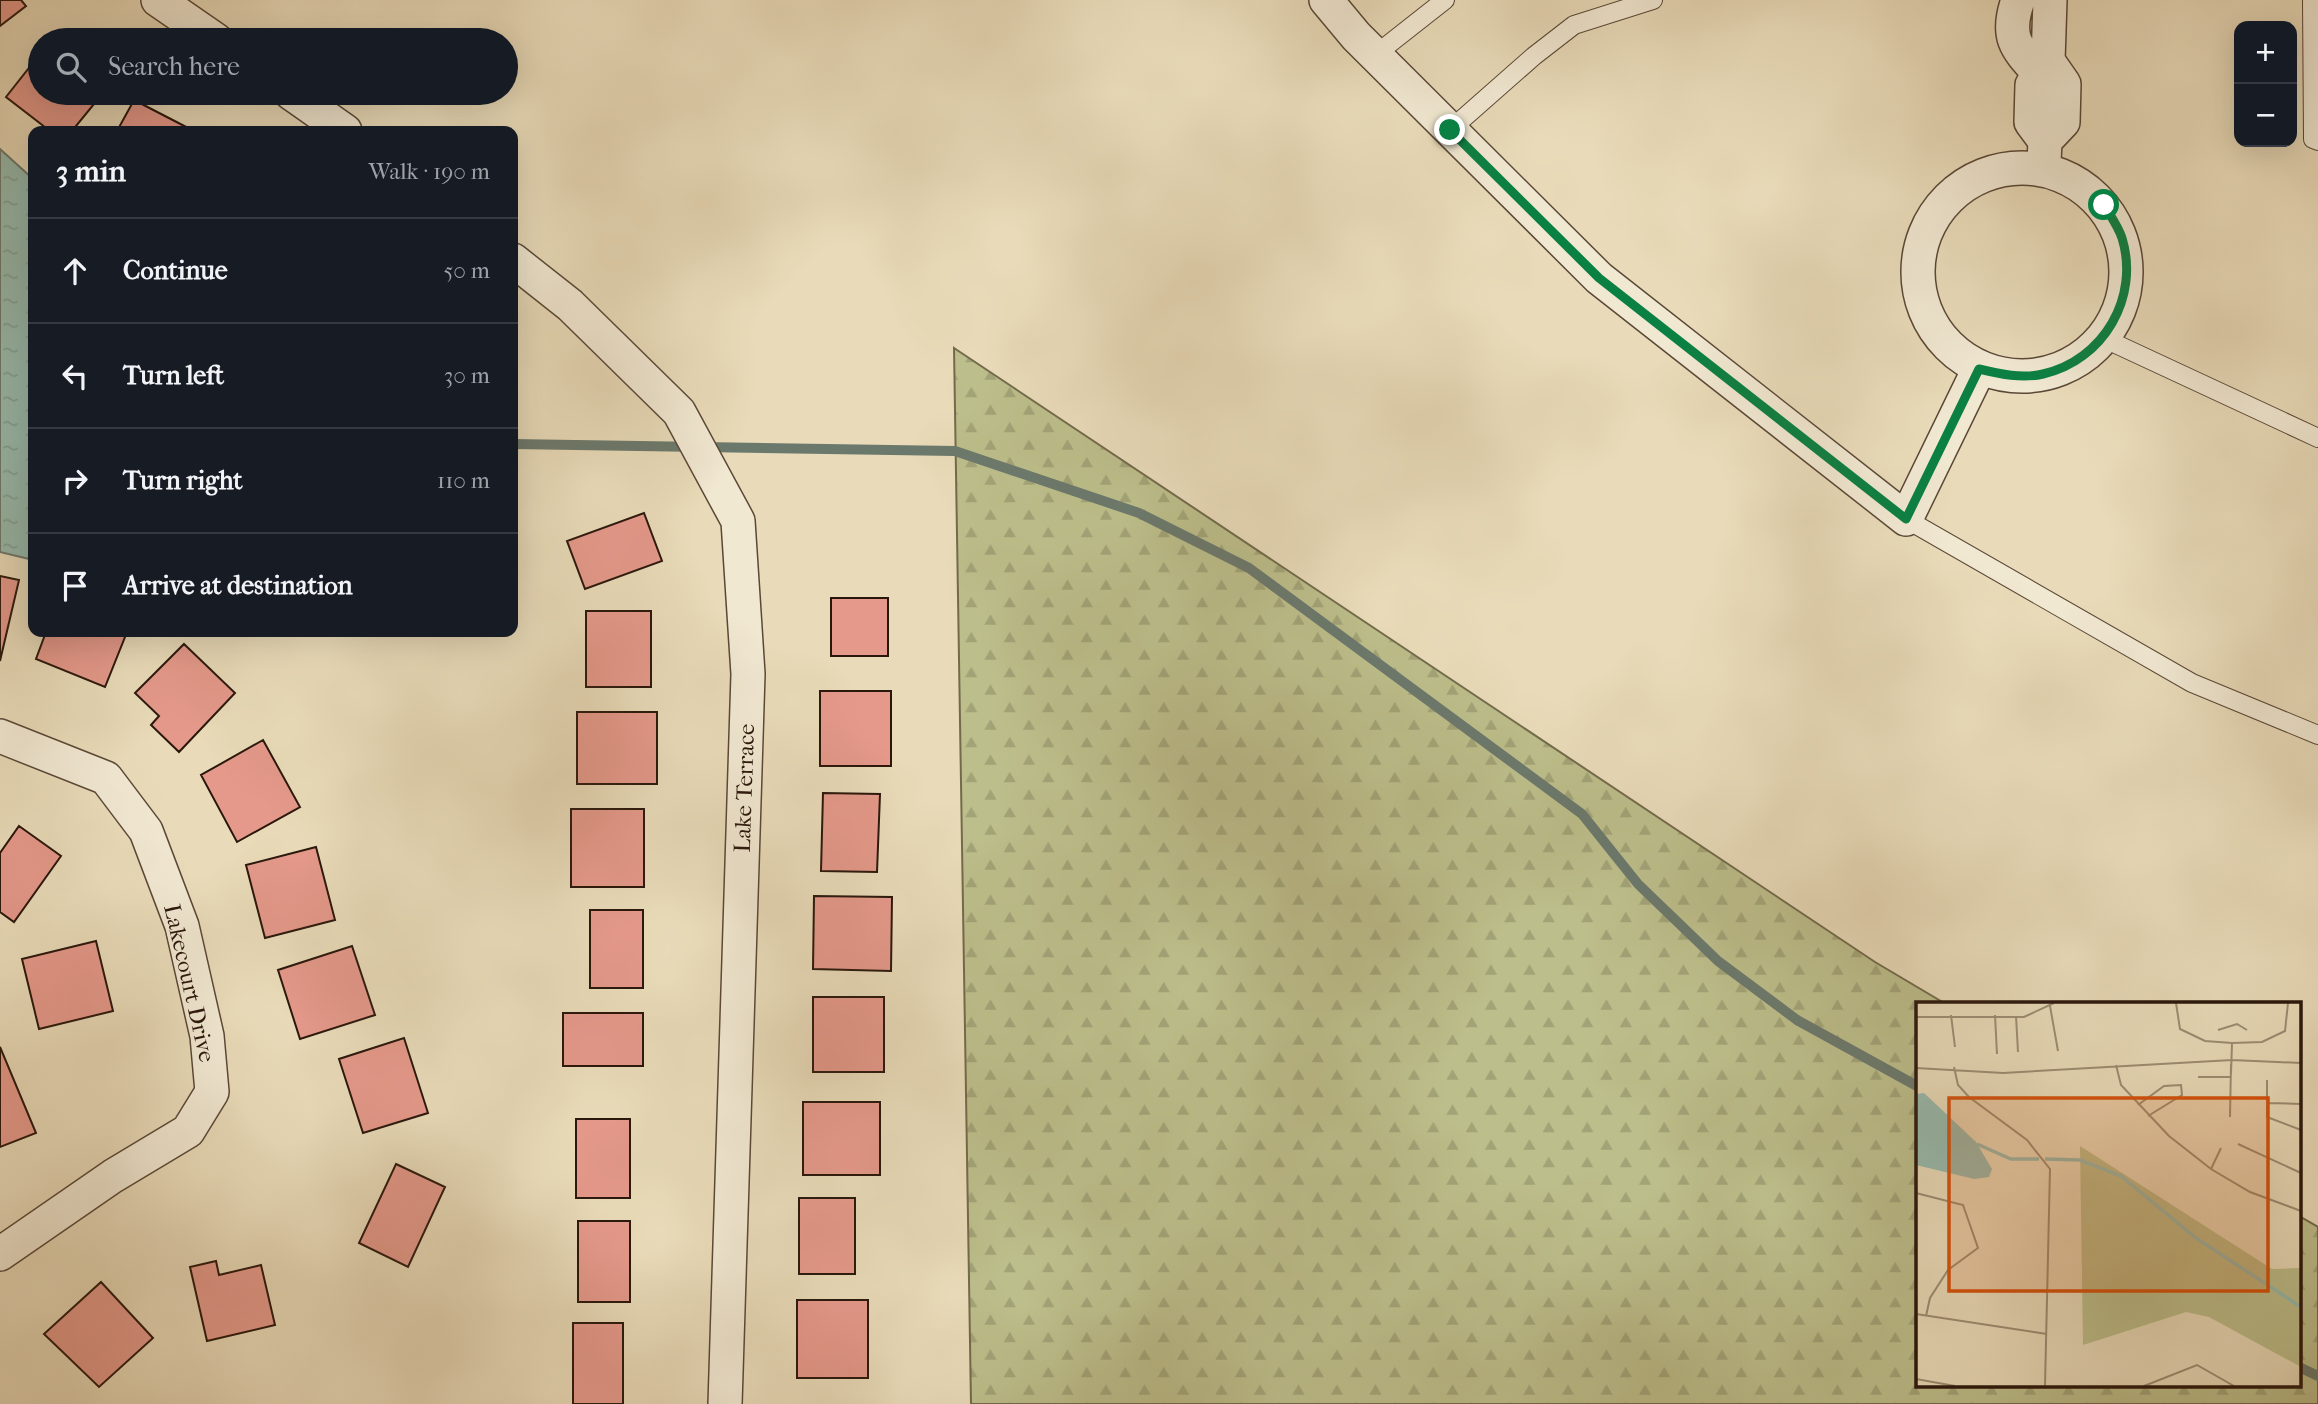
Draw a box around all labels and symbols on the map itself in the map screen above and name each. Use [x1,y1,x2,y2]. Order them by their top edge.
route end [1434,114,1465,145]
route start [2088,189,2119,220]
street label: Lake Terrace [729,723,760,853]
street label: Lakecourt Drive [158,901,221,1065]
inset map [1916,1002,2300,1386]

